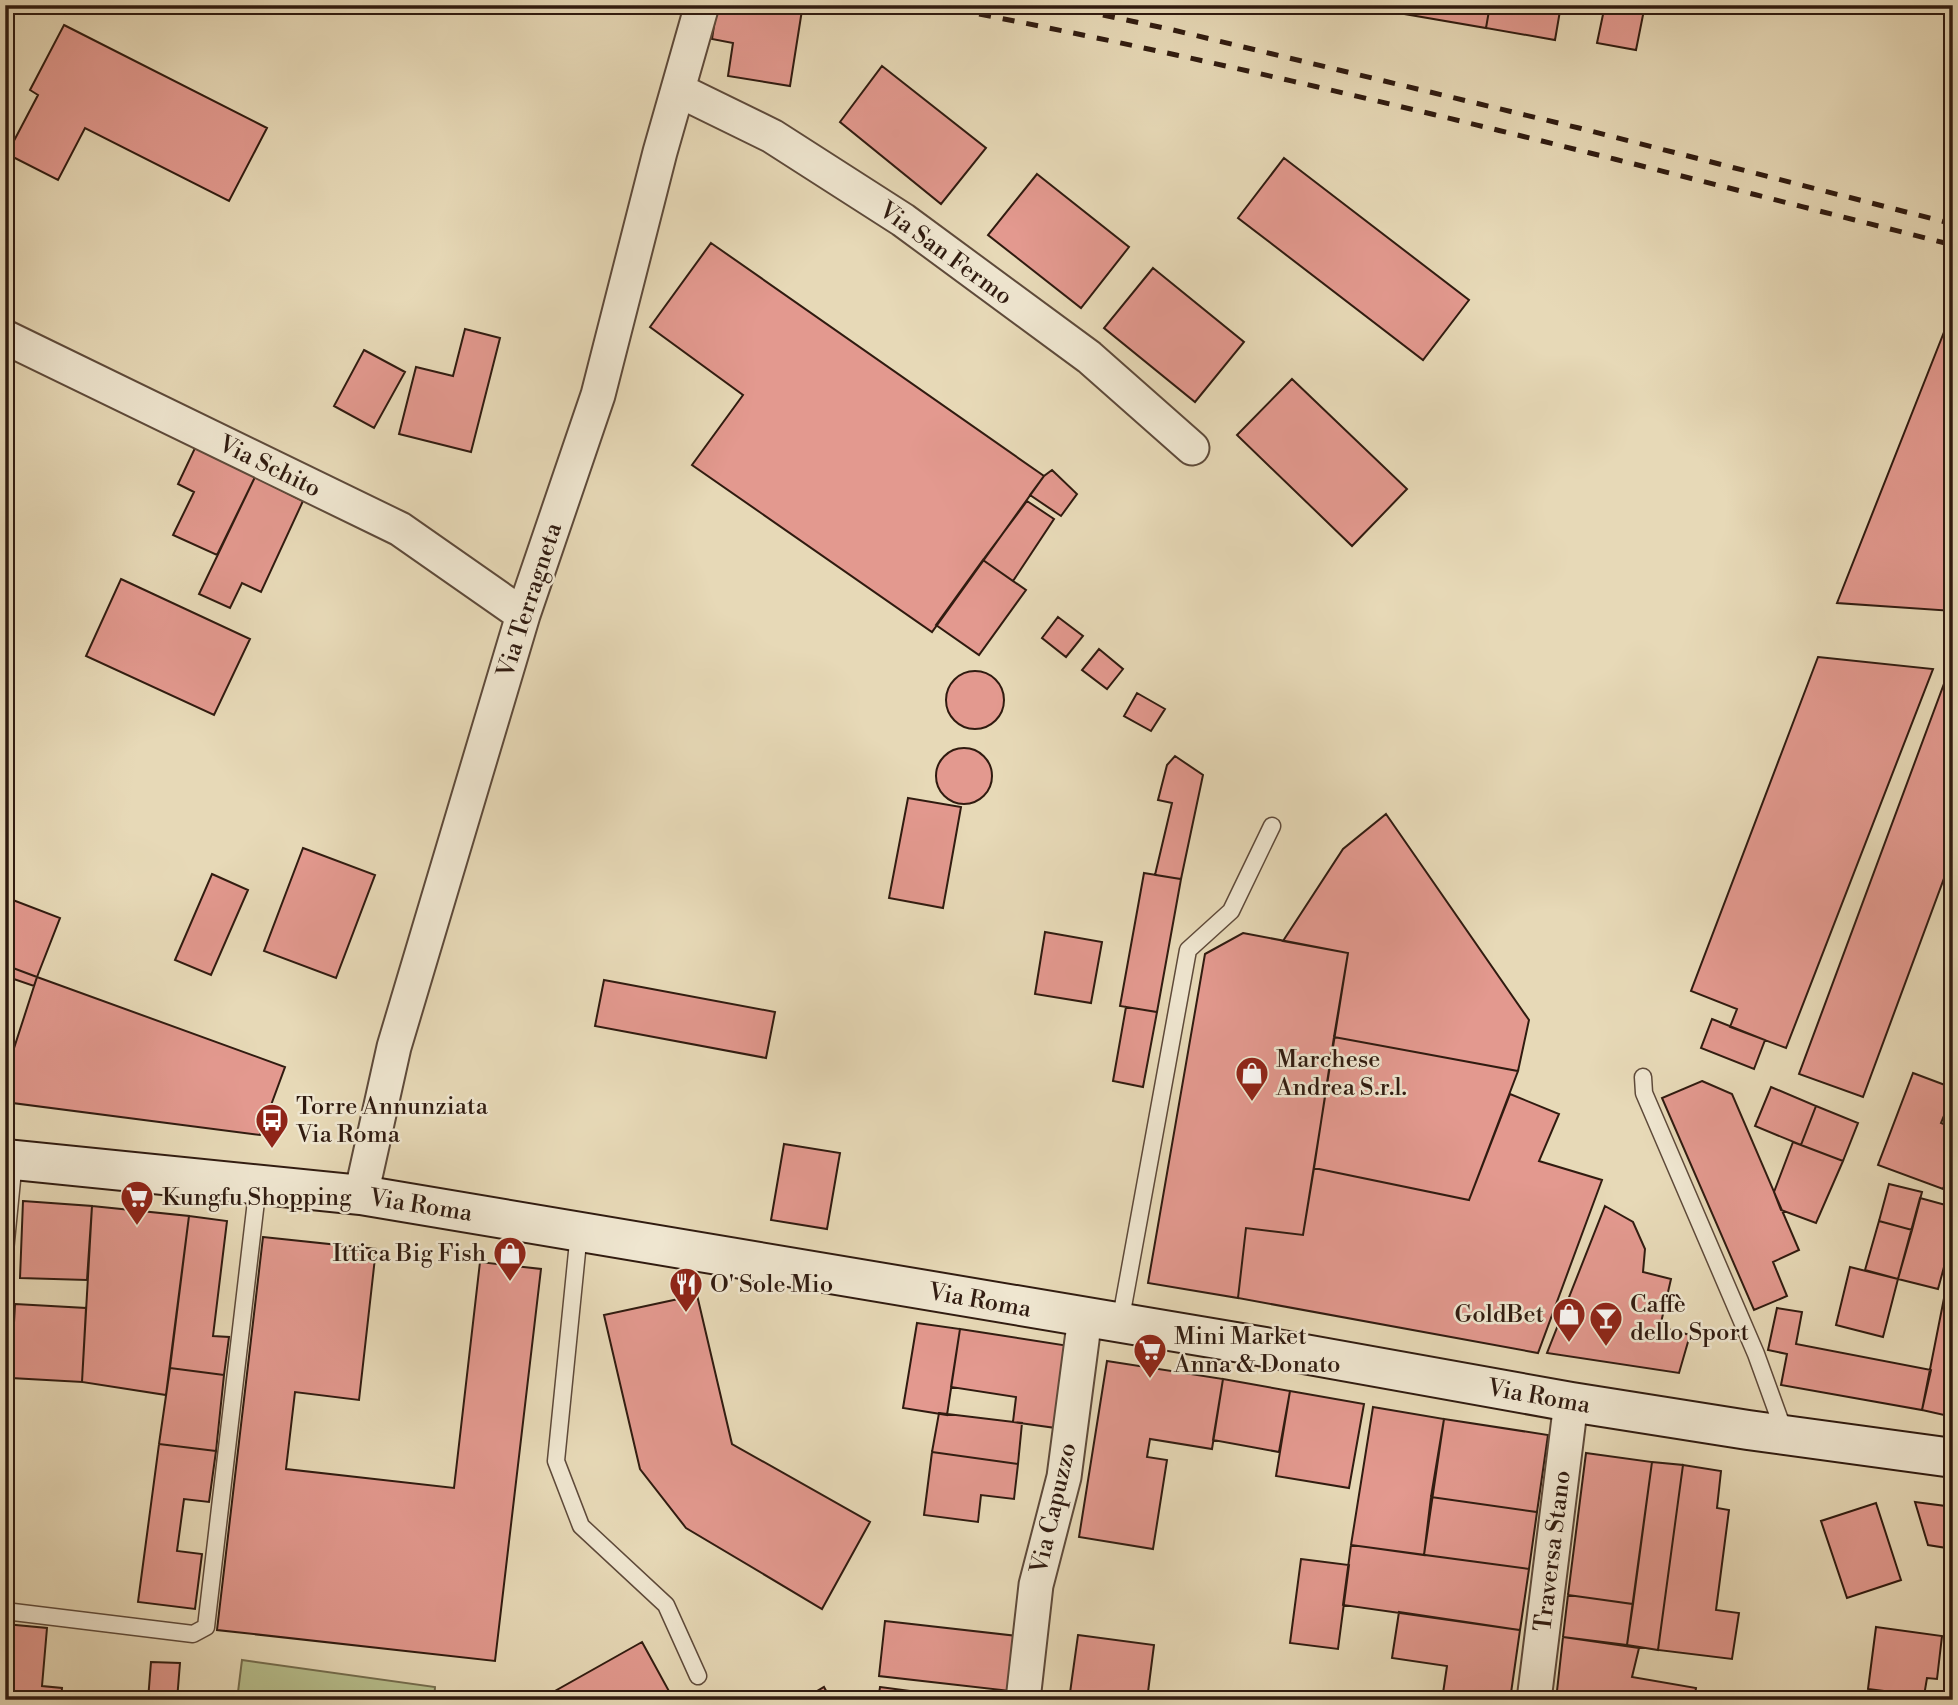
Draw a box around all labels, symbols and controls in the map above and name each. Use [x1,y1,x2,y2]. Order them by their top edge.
street label: Via San Fermo [872,195,1018,312]
street label: Via Schito [213,429,326,505]
street label: Via Terragneta [491,518,569,682]
place label: Marchese Andrea S.r.l. [1275,1045,1407,1103]
shop icon: Marchese Andrea S.r.l. [1233,1054,1271,1103]
place label: Torre Annunziata Via Roma [295,1092,489,1150]
bus stop icon: Torre Annunziata Via Roma [253,1101,291,1150]
supermarket icon: Kungfu Shopping [118,1178,156,1227]
place label: Kungfu Shopping [162,1183,352,1213]
street label: Via Roma [366,1183,475,1229]
shop icon: Ittica Big Fish [491,1234,529,1283]
place label: Ittica Big Fish [332,1239,486,1269]
restaurant icon: O' Sole Mio [667,1265,705,1314]
place label: O' Sole Mio [710,1270,833,1300]
street label: Via Roma [925,1277,1034,1325]
place label: Caffè dello Sport [1630,1290,1750,1348]
shop icon: GoldBet [1550,1295,1588,1344]
bar icon: Caffè dello Sport [1587,1299,1625,1348]
place label: GoldBet [1455,1300,1544,1330]
place label: Mini Market Anna & Donato [1173,1322,1341,1380]
supermarket icon: Mini Market Anna & Donato [1131,1331,1169,1380]
street label: Via Roma [1484,1373,1593,1421]
street label: Via Capuzzo [1024,1440,1084,1578]
street label: Traversa Stano [1528,1469,1578,1634]

